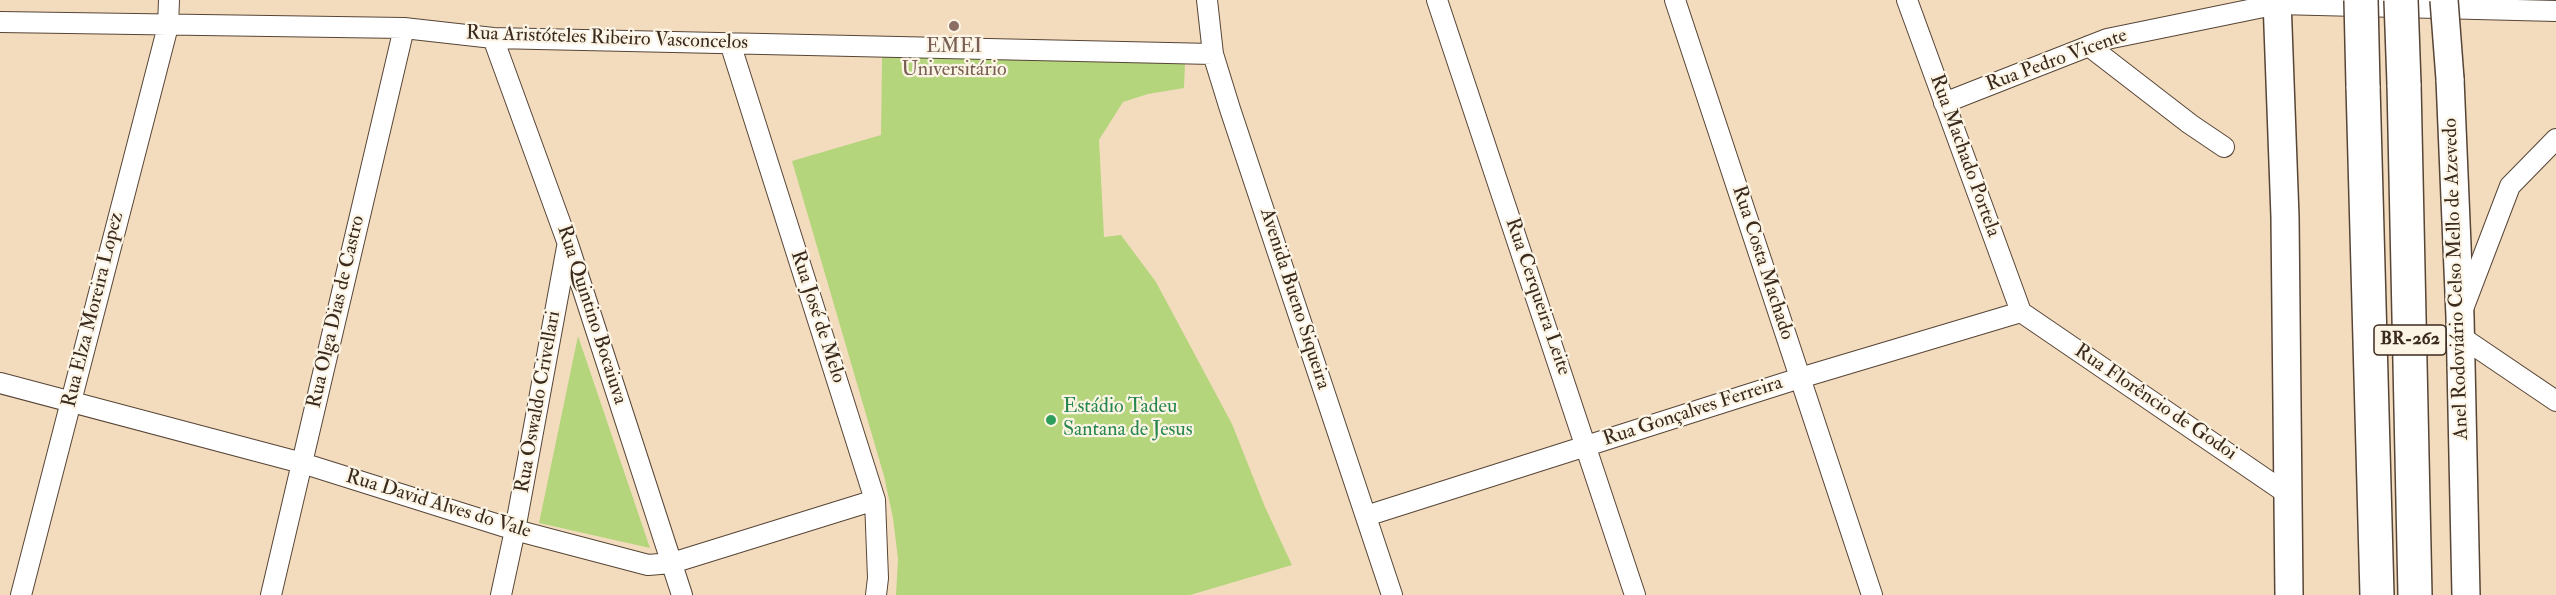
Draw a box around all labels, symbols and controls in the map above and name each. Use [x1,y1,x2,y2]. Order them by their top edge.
marker: EMEI Universitário [947,19,961,33]
street label: Rua Aristóteles Ribeiro Vasconcelos [466,22,748,56]
street label: Rua Pedro Vicente [1983,24,2131,98]
place label: EMEI Universitário [901,36,1007,83]
street label: Rua Machado Portela [1923,71,2005,241]
street label: Anel Rodoviário Celso Mello de Azevedo [2439,118,2475,440]
street label: Rua Costa Machado [1726,183,1798,343]
street label: Avenida Bueno Siqueira [1253,205,1335,393]
street label: Rua Elza Moreira Lopez [58,210,130,410]
street label: Rua Olga Dias de Castro [303,213,371,411]
street label: Rua Cerqueira Leite [1499,215,1575,379]
street label: Rua Quintino Bocaiuva [551,222,631,408]
street label: Rua José de Melo [784,248,850,386]
street label: Rua Oswaldo Crivellari [511,309,567,495]
road number: BR-262 [2374,325,2446,355]
street label: Rua Florêncio de Godoi [2069,340,2241,466]
street label: Rua Gonçalves Ferreira [1600,372,1786,452]
place label: Estádio Tadeu Santana de Jesus [1063,396,1193,443]
marker: Estádio Tadeu Santana de Jesus [1044,413,1058,427]
street label: Rua David Alves do Vale [342,465,534,545]

